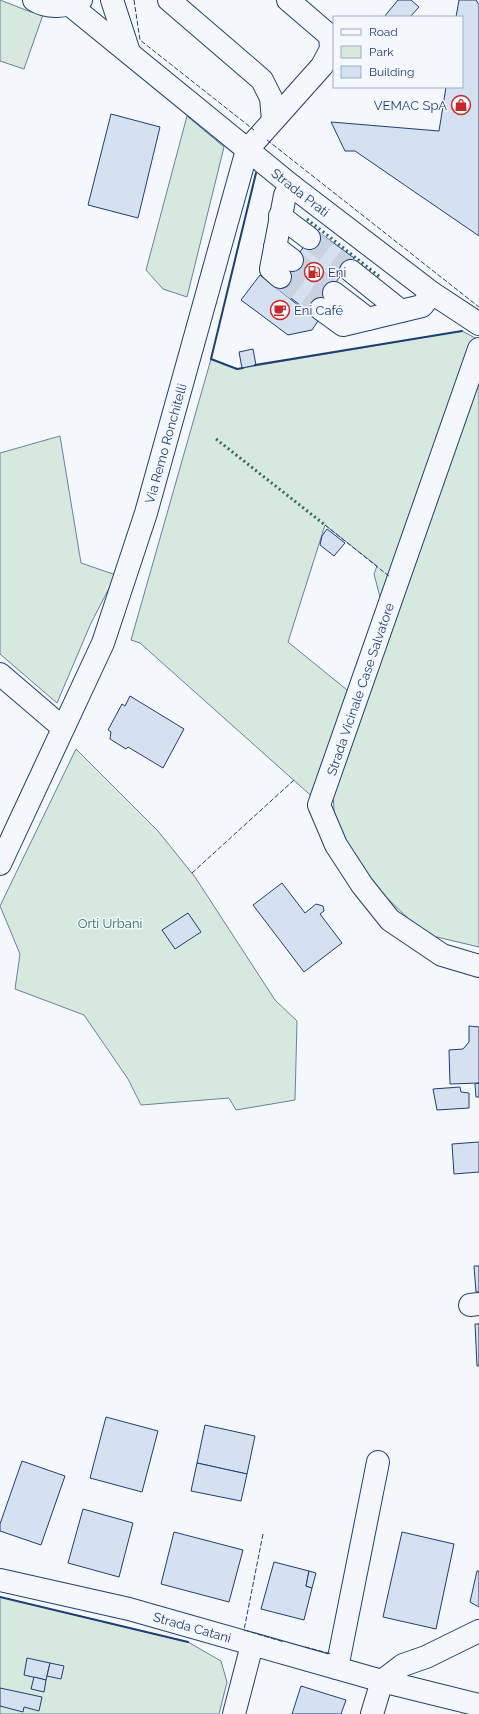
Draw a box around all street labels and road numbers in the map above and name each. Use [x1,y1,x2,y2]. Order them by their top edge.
street label: Strada Prati [268,165,332,220]
street label: Via Remo Ronchitelli [142,382,190,505]
street label: Strada Vicinale Case Salvatore [324,600,397,778]
street label: Strada Catani [152,1609,233,1646]

